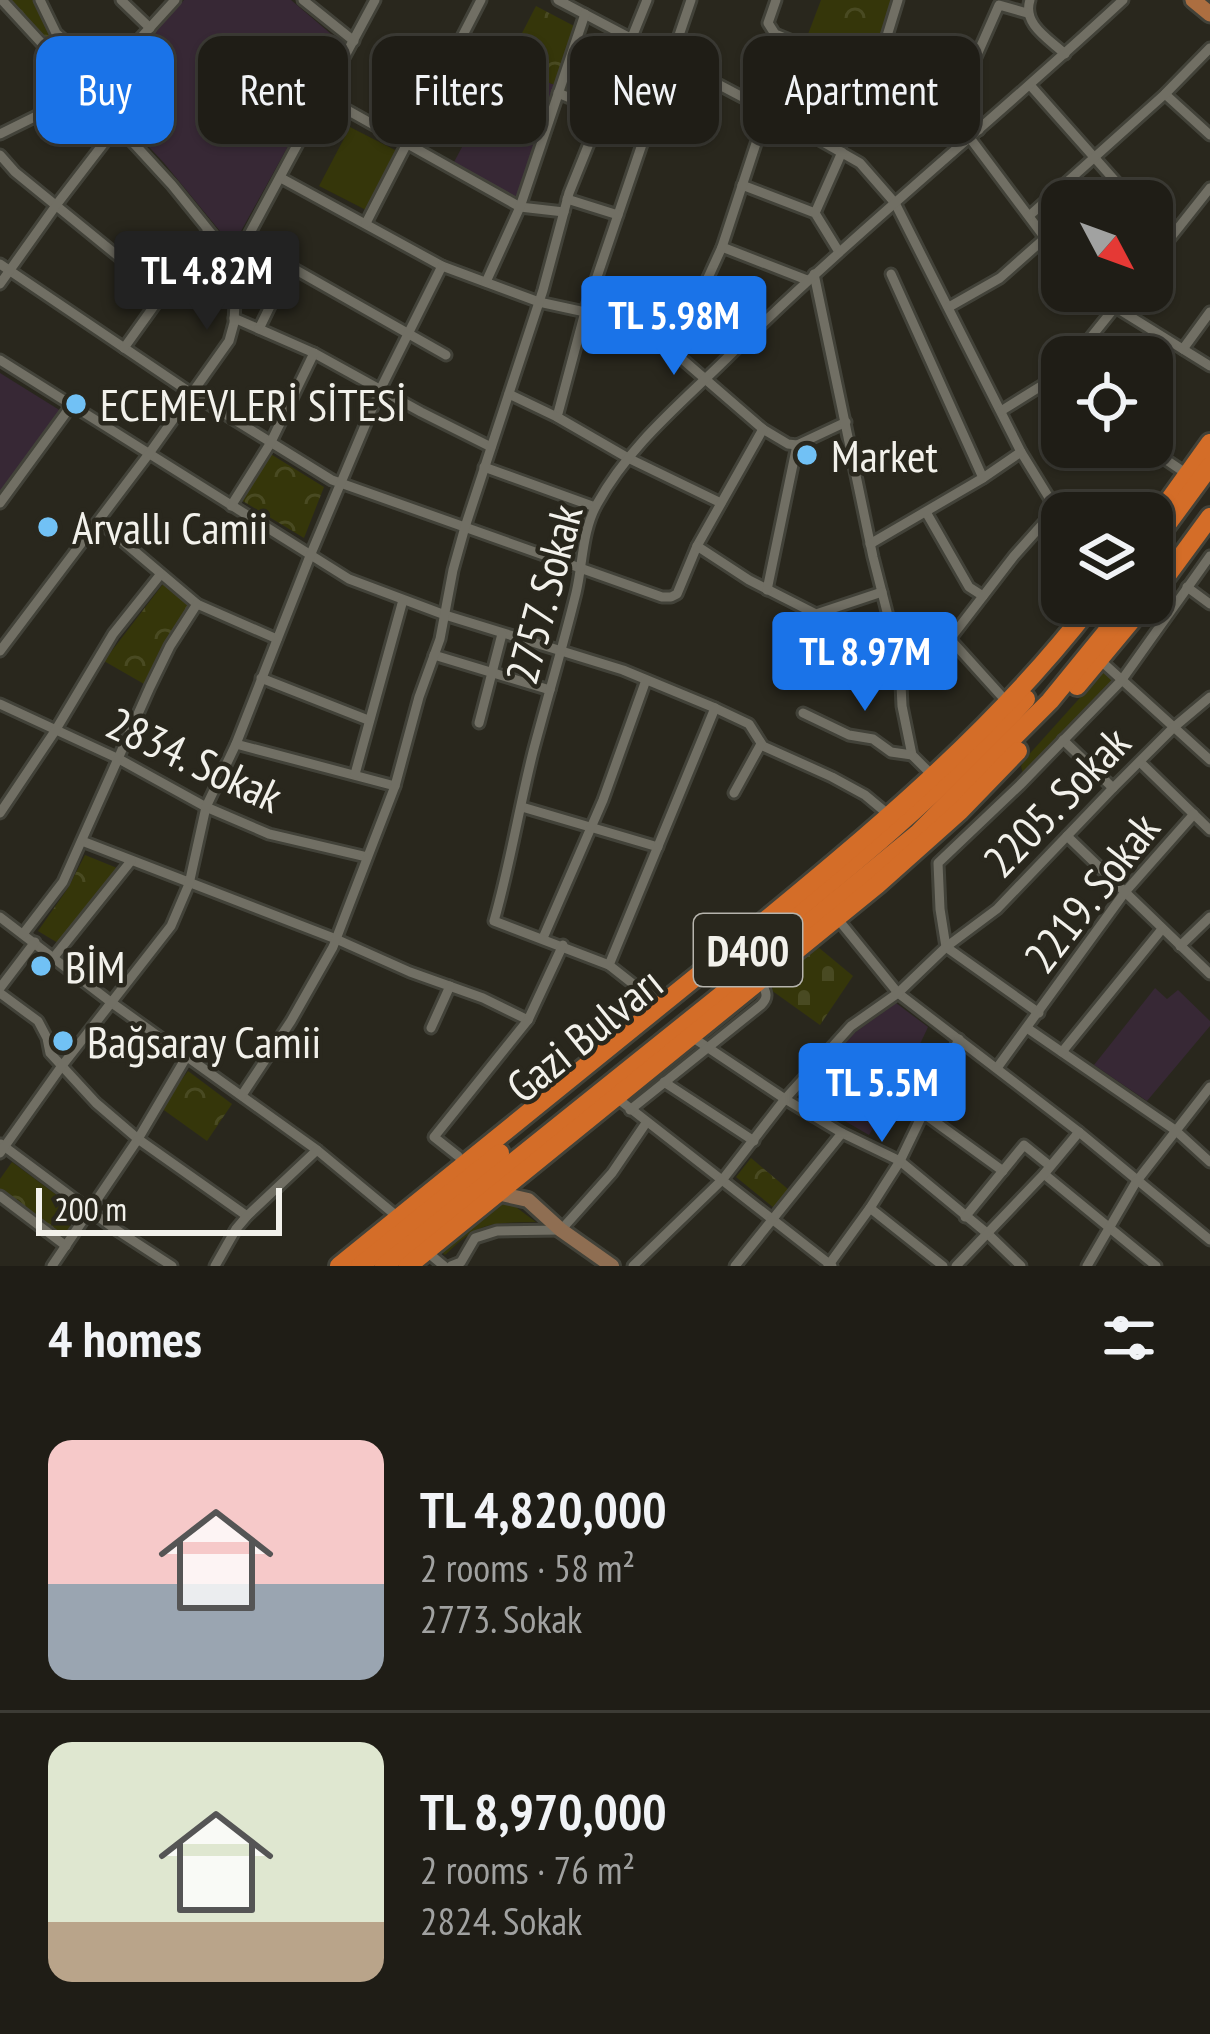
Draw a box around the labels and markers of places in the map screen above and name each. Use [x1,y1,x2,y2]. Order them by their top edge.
pin: TL 4.82M [83,231,331,333]
pin: TL 5.98M [550,276,798,378]
place label: ECEMEVLERİ SİTESİ [100,375,407,433]
marker: ECEMEVLERİ SİTESİ [63,391,89,417]
place label: Market [831,426,939,484]
marker: Market [794,442,820,468]
place label: Arvallı Camii [72,498,268,556]
marker: Arvallı Camii [35,514,61,540]
pin: TL 8.97M [741,612,989,714]
place label: BİM [65,937,125,995]
marker: BİM [28,953,54,979]
place label: Bağsaray Camii [87,1012,321,1070]
marker: Bağsaray Camii [50,1028,76,1054]
pin: TL 5.5M [771,1043,993,1145]

